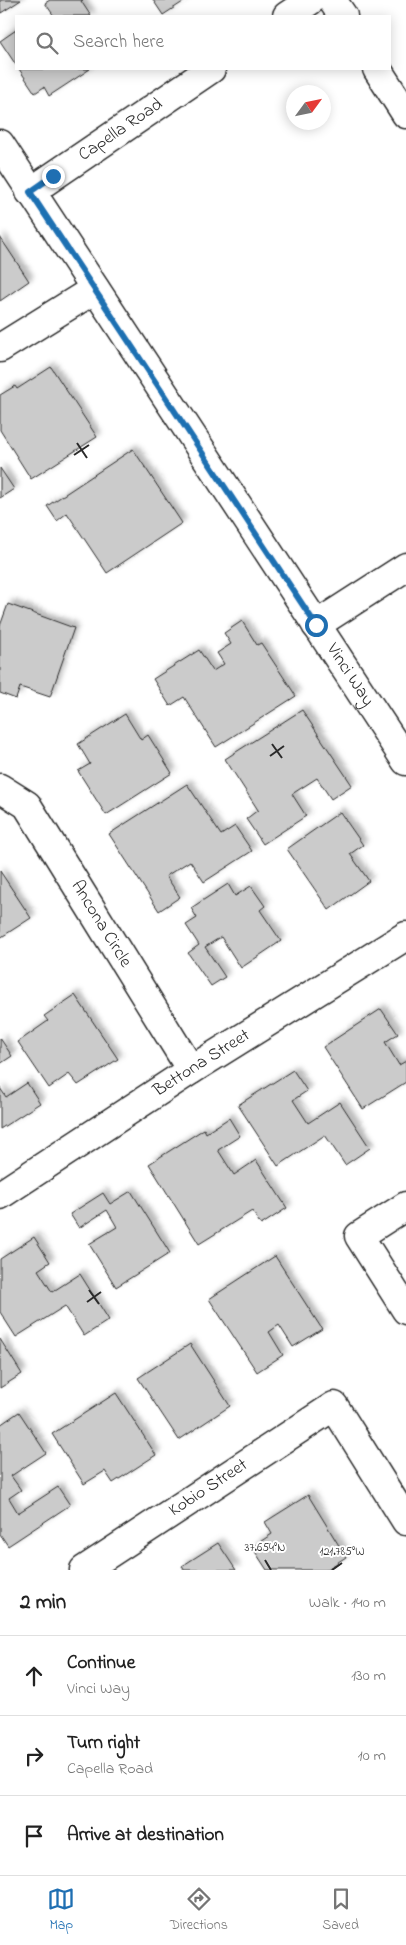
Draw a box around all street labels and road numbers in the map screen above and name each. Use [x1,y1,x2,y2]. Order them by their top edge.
street label: Capella Road [74,92,168,168]
street label: Vinci Way [319,638,380,712]
street label: Ancona Circle [64,875,138,974]
street label: Bettona Street [148,1023,255,1105]
street label: Kobio Street [164,1453,253,1524]

